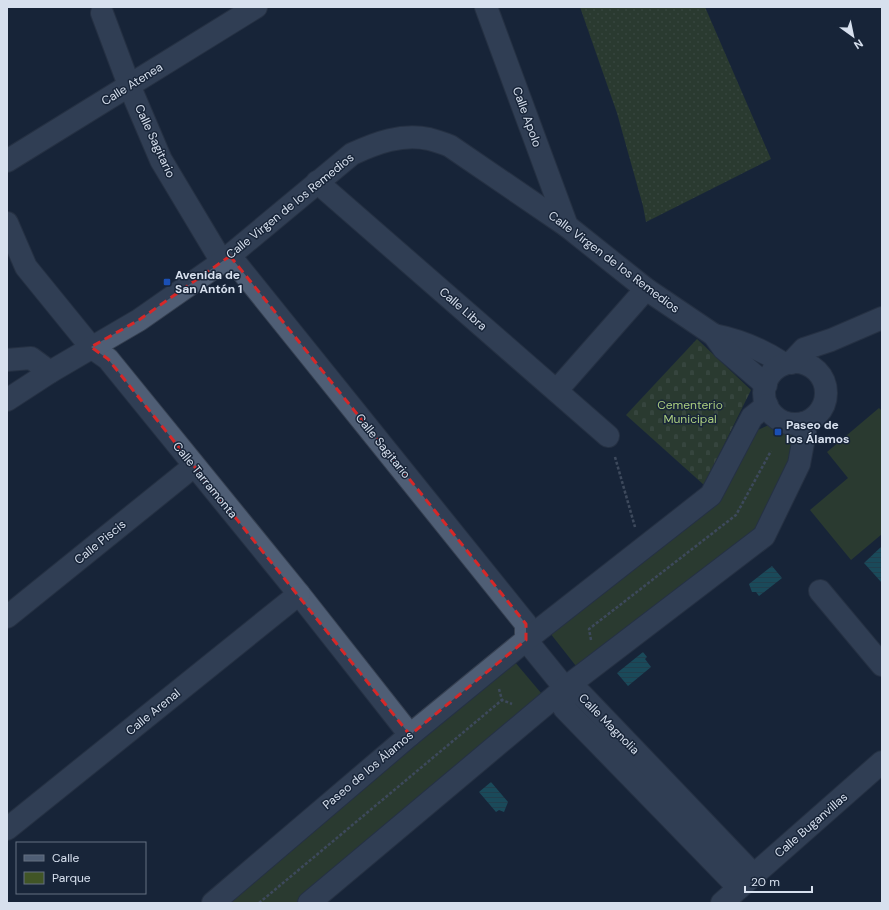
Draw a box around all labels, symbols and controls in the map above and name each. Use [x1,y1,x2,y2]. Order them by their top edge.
north arrow [833,16,873,56]
text: N [851,36,866,52]
street label: Calle Atenea [98,59,166,109]
street label: Calle Apolo [509,85,545,149]
street label: Calle Sagitario [131,102,179,180]
street label: Calle Virgen de los Remedios [223,149,357,263]
street label: Calle Virgen de los Remedios [545,207,683,317]
place label: Avenida de San Antón 1 [175,267,242,297]
marker: Avenida de San Antón 1 [162,277,172,287]
street label: Calle Libra [436,284,490,334]
park label: Cementerio Municipal [657,397,723,427]
street label: Calle Sagitario [352,410,414,482]
place label: Paseo de los Álamos [786,417,849,447]
marker: Paseo de los Álamos [773,427,783,437]
street label: Calle Tarramonta [169,438,241,522]
street label: Calle Piscis [71,516,129,568]
street label: Calle Arenal [122,685,184,739]
street label: Calle Magnolia [575,690,643,758]
street label: Paseo de los Álamos [319,727,417,813]
street label: Calle Buganvillas [771,789,851,861]
legend [16,842,146,894]
text: Calle [52,850,79,866]
scale bar [745,868,812,894]
text: Parque [52,870,91,886]
text: 20 m [751,874,780,890]

